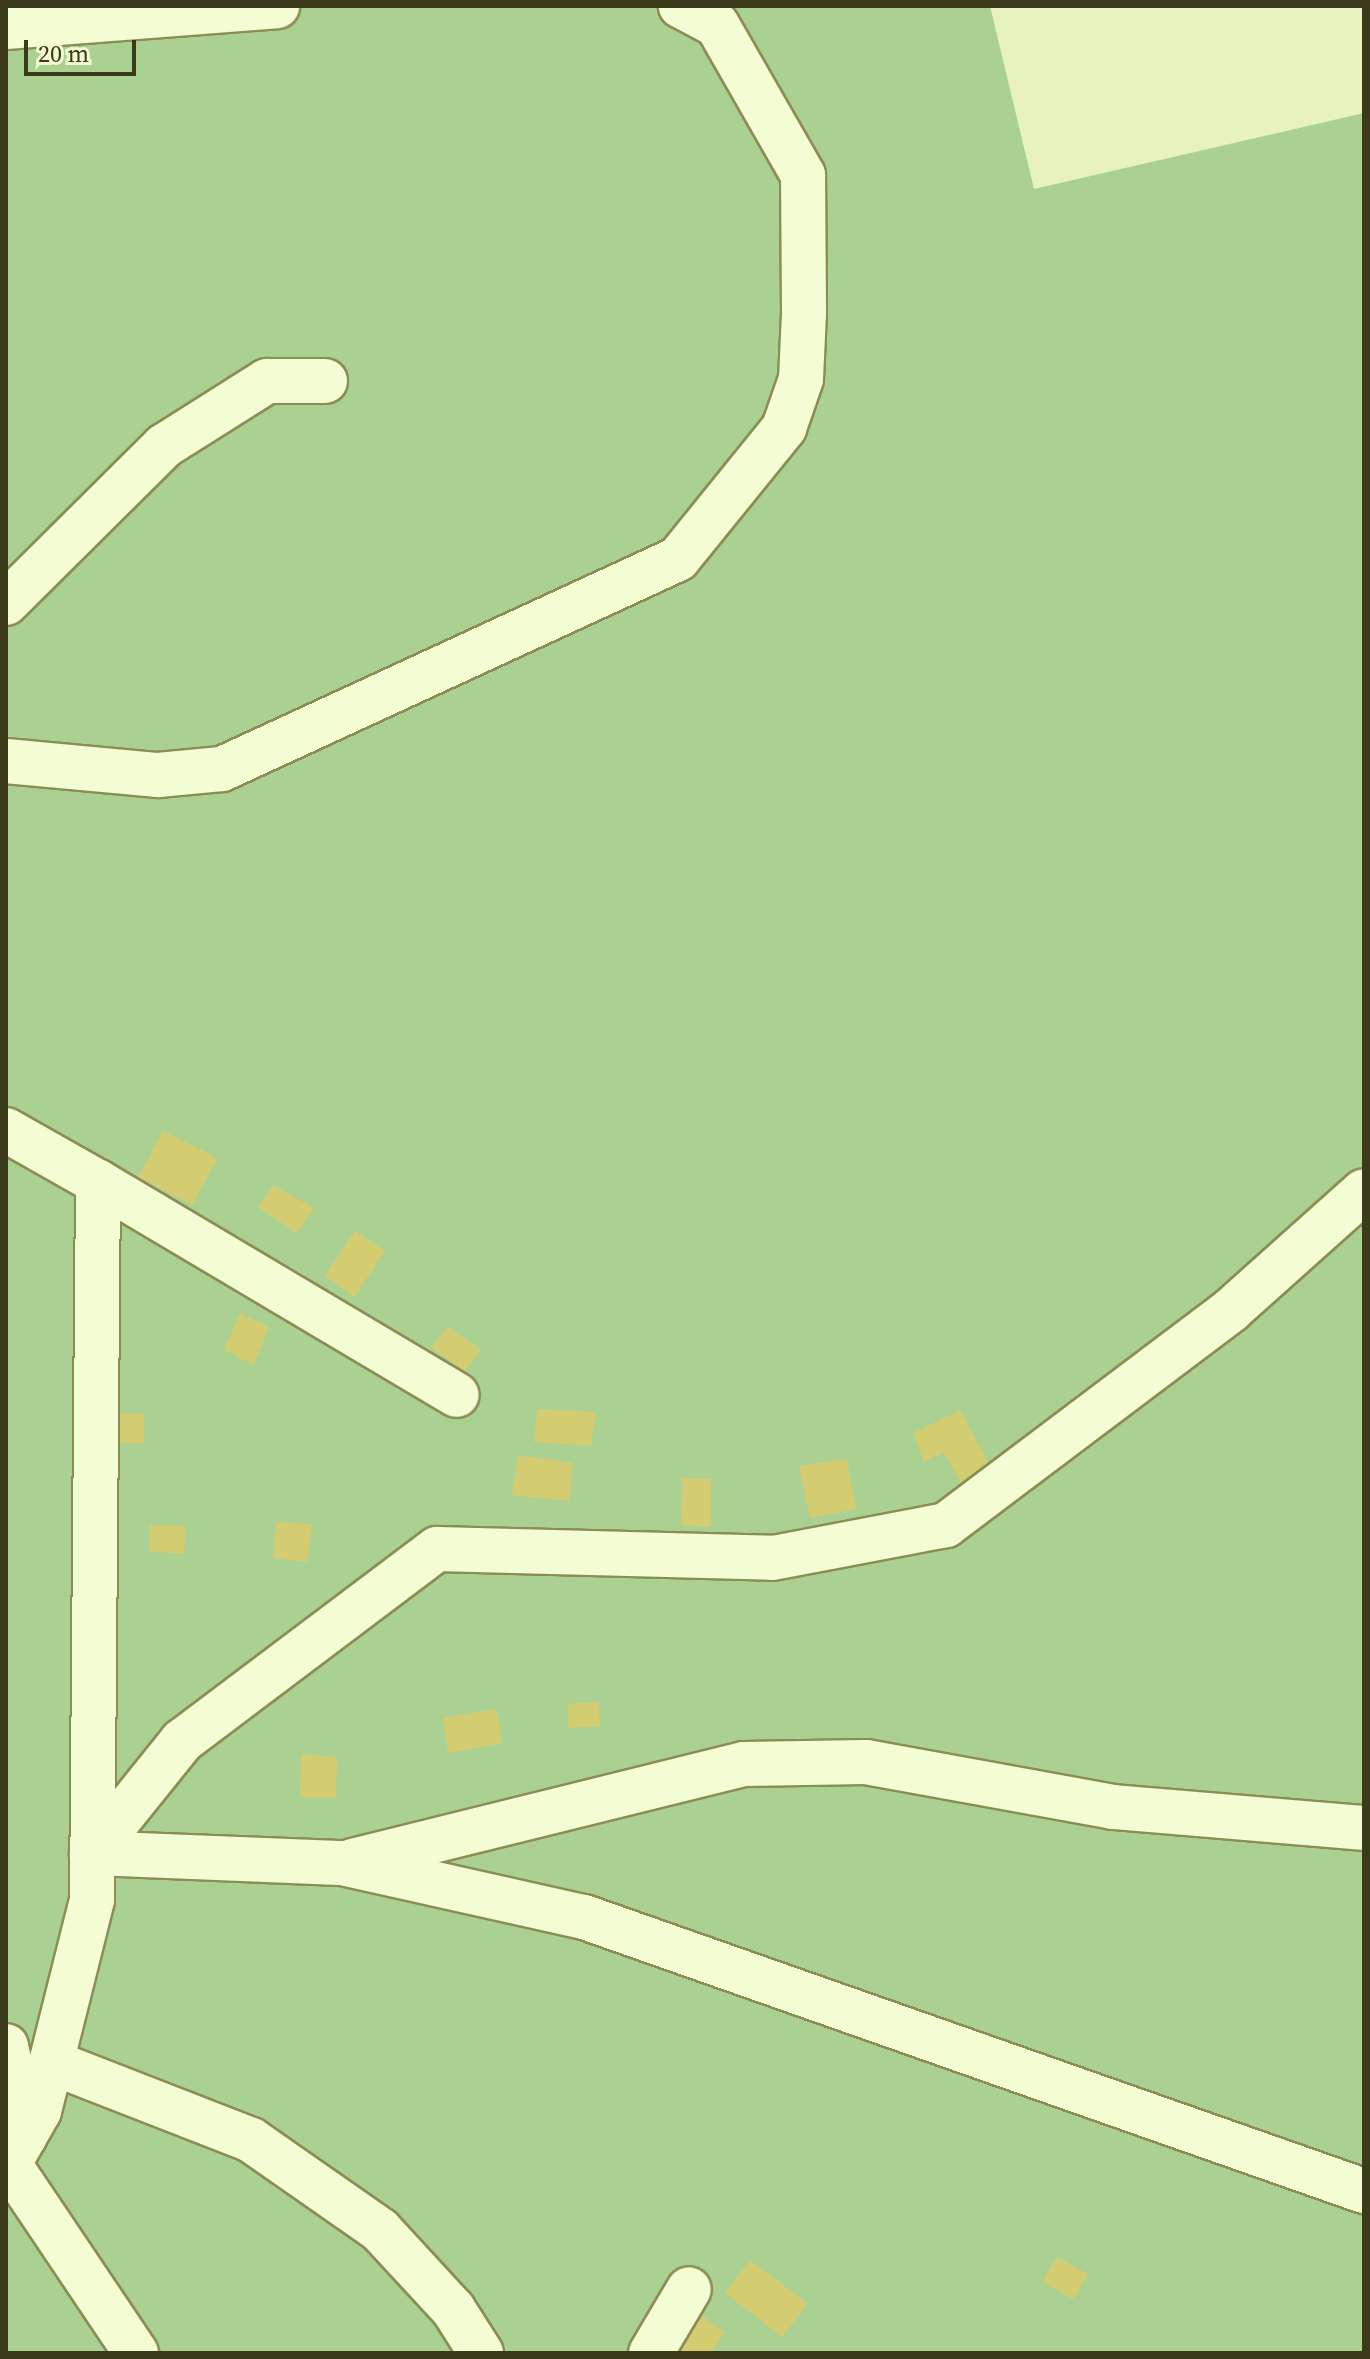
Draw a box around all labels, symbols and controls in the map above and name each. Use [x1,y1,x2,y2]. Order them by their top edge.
scale bar [28,24,140,74]
text: 20 m [38,37,89,70]

